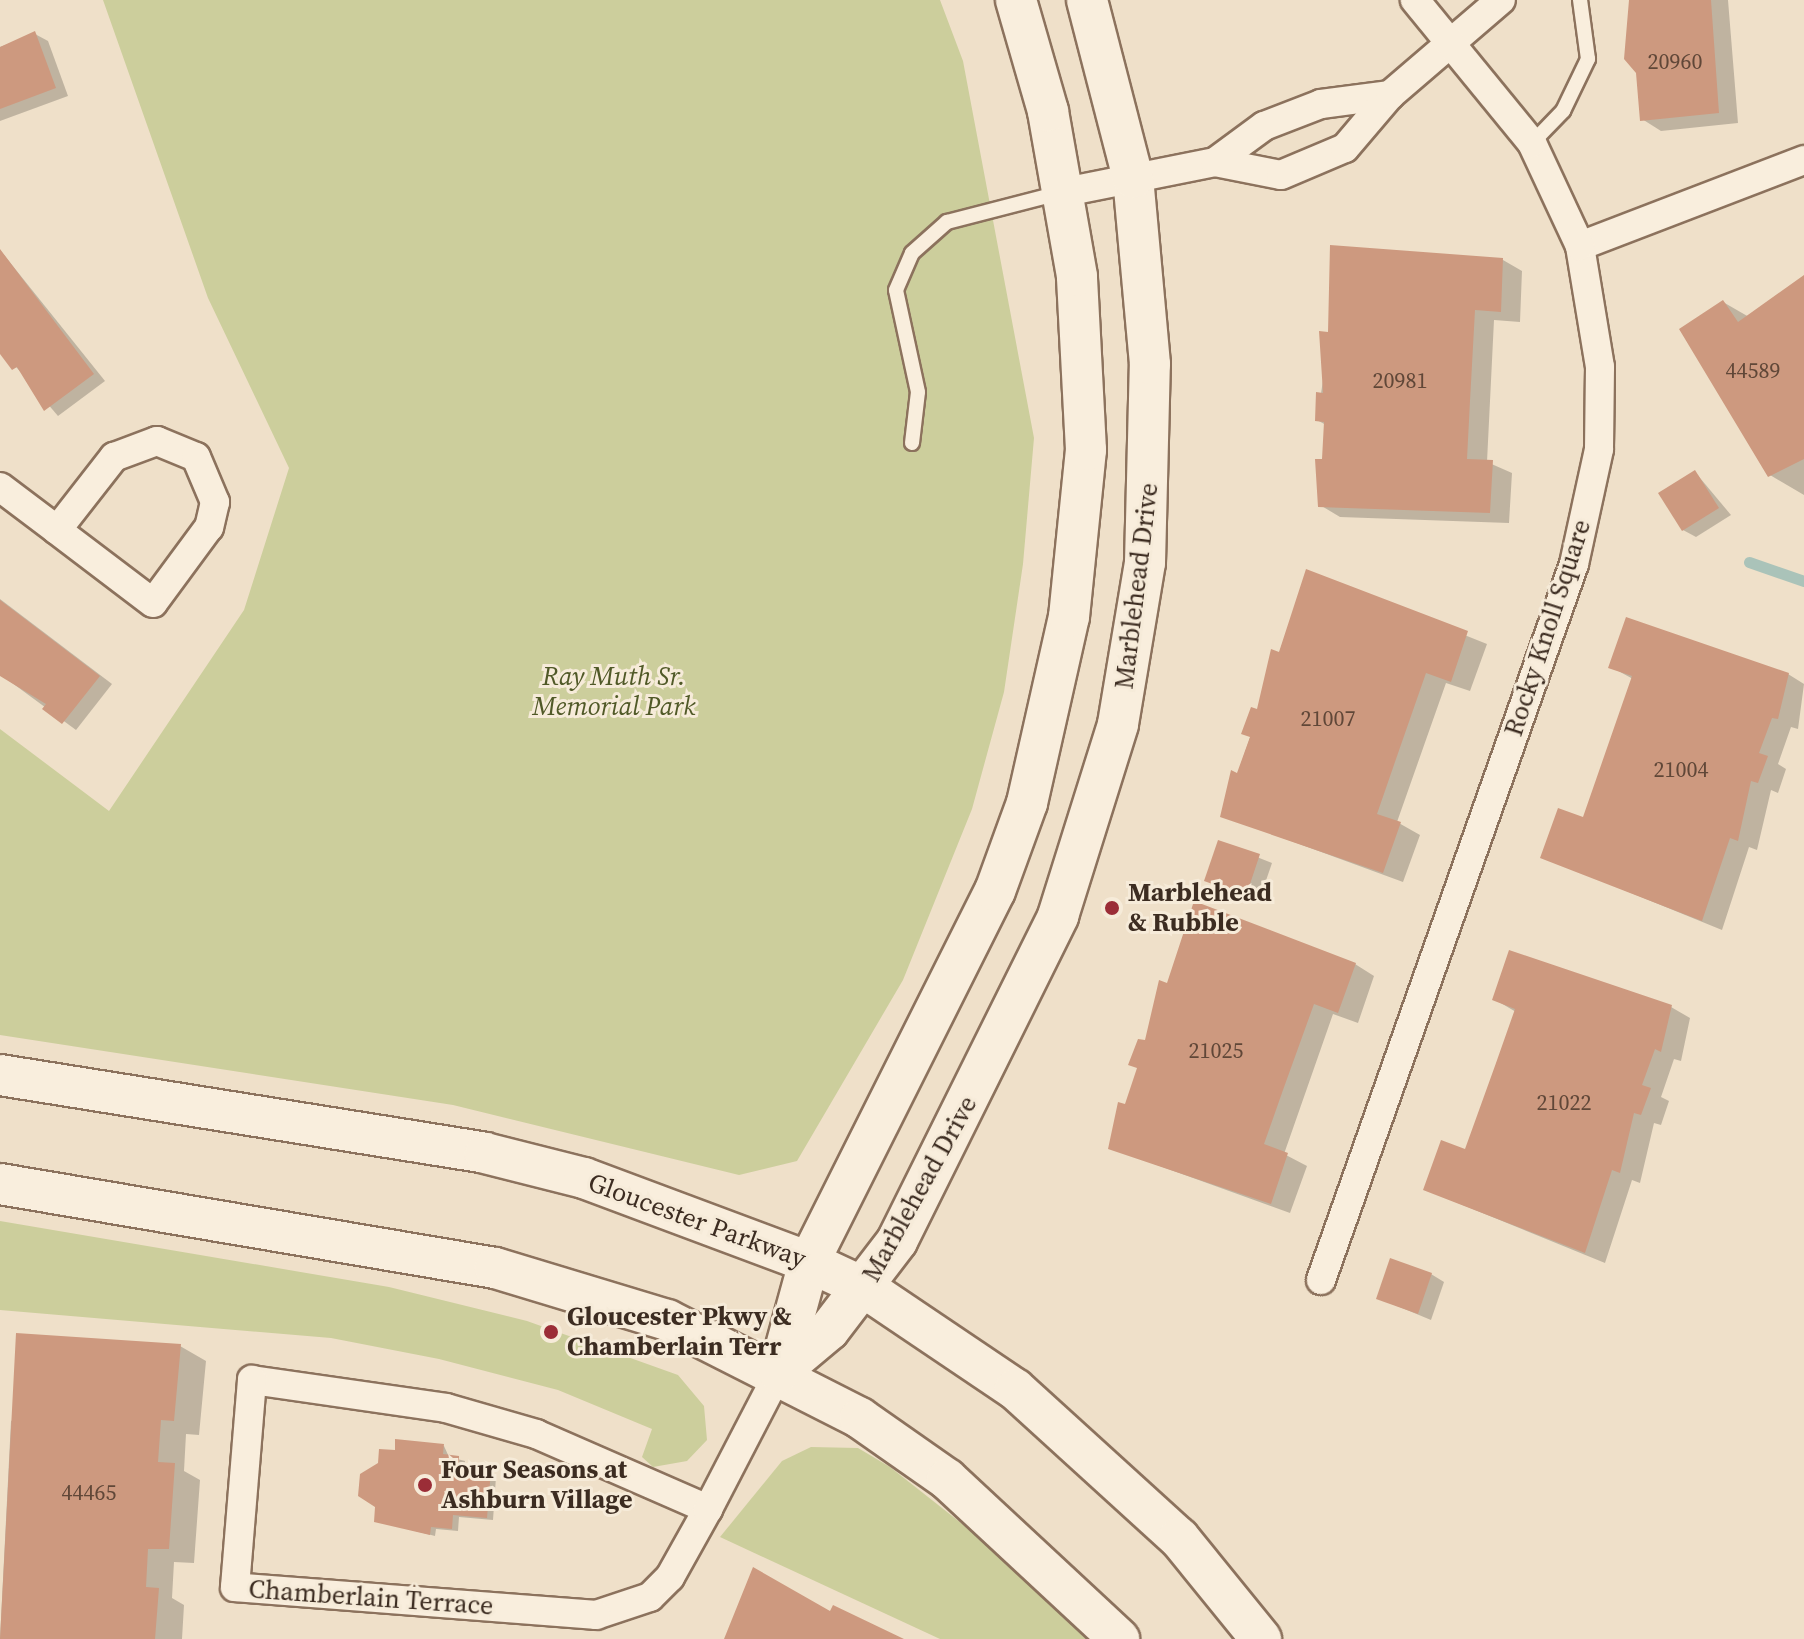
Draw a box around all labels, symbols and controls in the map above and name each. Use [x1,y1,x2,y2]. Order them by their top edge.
house number: 20960 [1648,49,1702,75]
house number: 44589 [1726,358,1780,384]
house number: 20981 [1373,368,1427,394]
street label: Marblehead Drive [1109,481,1165,691]
street label: Rocky Knoll Square [1498,516,1598,740]
park label: Ray Muth Sr. Memorial Park [533,661,695,722]
house number: 21007 [1301,706,1355,732]
house number: 21004 [1654,757,1708,783]
place label: Marblehead & Rubble [1128,877,1272,938]
marker: Marblehead & Rubble [1103,899,1121,917]
house number: 21025 [1189,1038,1243,1064]
house number: 21022 [1537,1090,1591,1116]
street label: Marblehead Drive [856,1091,984,1287]
street label: Gloucester Parkway [584,1167,810,1275]
place label: Gloucester Pkwy & Chamberlain Terr [567,1301,792,1362]
marker: Gloucester Pkwy & Chamberlain Terr [542,1323,560,1341]
place label: Four Seasons at Ashburn Village [441,1454,633,1516]
marker: Four Seasons at Ashburn Village [416,1476,434,1494]
house number: 44465 [62,1480,116,1506]
street label: Chamberlain Terrace [247,1574,495,1622]

